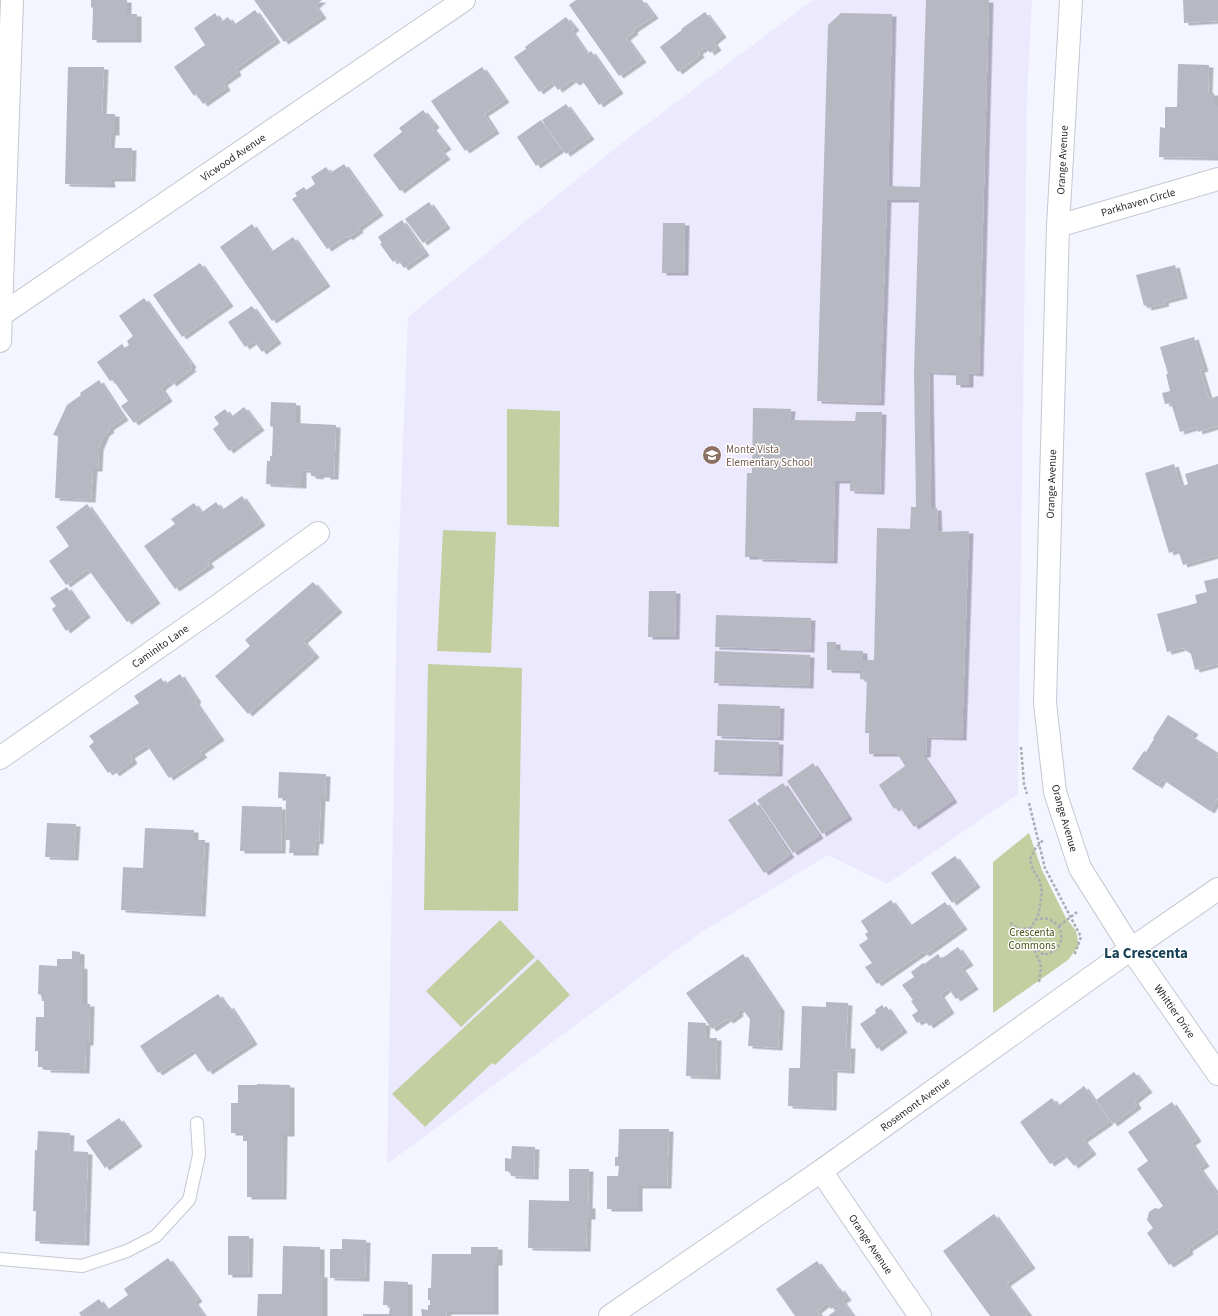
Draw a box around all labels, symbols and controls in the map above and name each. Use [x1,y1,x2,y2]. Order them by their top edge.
street label: Orange Avenue [1053,124,1072,195]
street label: Vicwood Avenue [198,130,269,185]
street label: Parkhaven Circle [1099,185,1178,220]
place label: Monte Vista Elementary School [726,442,813,470]
school or university icon: Monte Vista Elementary School [701,444,723,466]
street label: Orange Avenue [1043,449,1060,519]
street label: Caminito Lane [129,621,192,672]
street label: Orange Avenue [1048,783,1081,854]
park label: Crescenta Commons [1008,925,1056,953]
district label: La Crescenta [1104,943,1188,964]
street label: Whittier Drive [1151,981,1199,1042]
street label: Rosemont Avenue [877,1074,954,1135]
street label: Orange Avenue [845,1211,897,1278]

